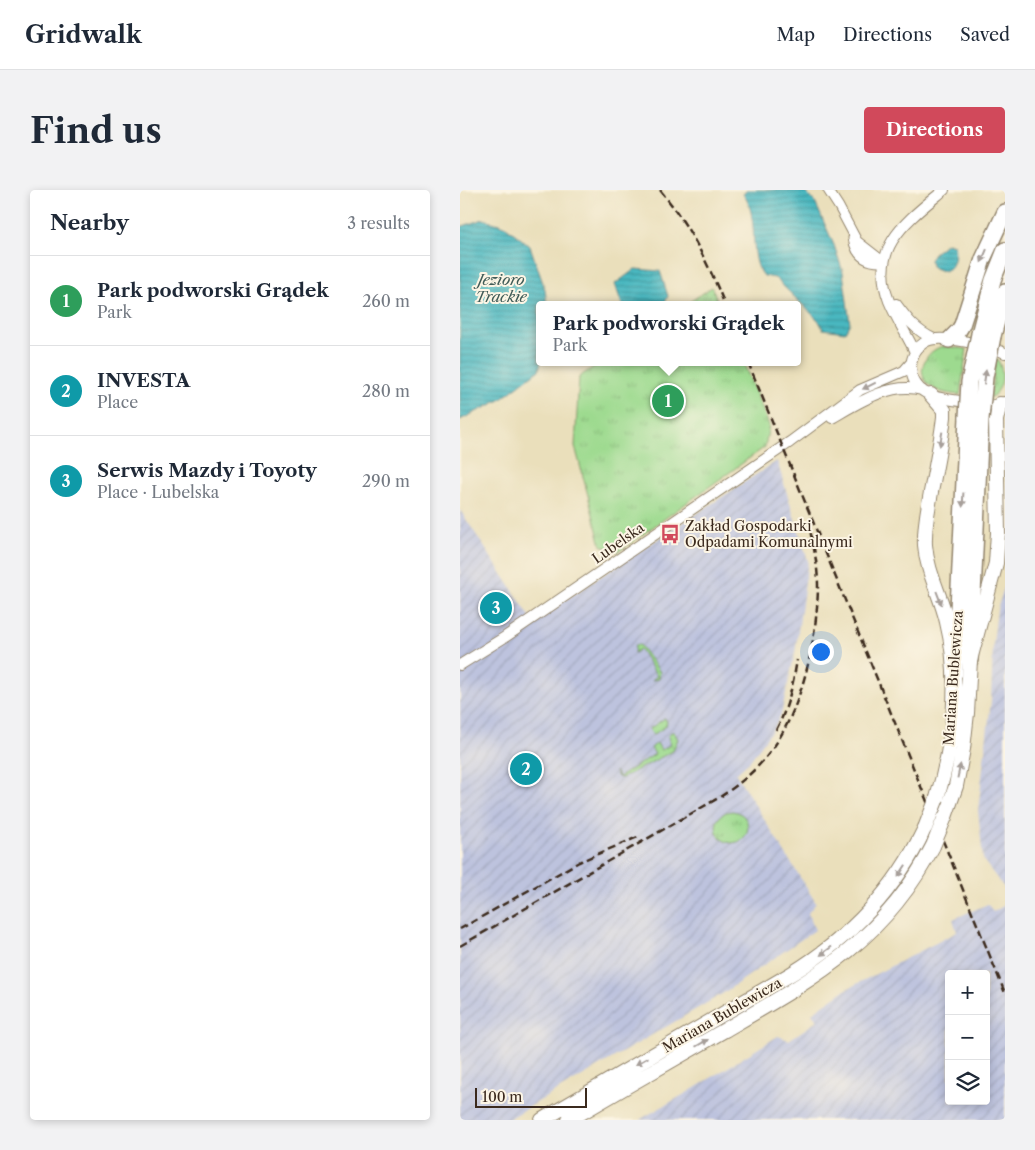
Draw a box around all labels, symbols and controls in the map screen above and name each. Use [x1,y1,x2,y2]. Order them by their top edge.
text: Gridwalk [25,20,142,49]
text: Map [776,24,815,46]
text: Directions [843,24,932,46]
text: Saved [960,24,1010,46]
button: Directions [864,107,1005,153]
text: Find us [30,109,162,152]
text: Nearby [50,210,129,235]
text: 3 results [347,213,410,233]
one-way arrow [980,249,988,263]
water label: Jezioro Trackie [474,270,527,306]
text: Park podworski Grądek [97,279,329,302]
text: 1 [62,291,70,311]
text: 260 m [362,291,410,311]
popup [536,301,801,366]
text: Park [97,302,132,322]
text: Park podworski Grądek [553,312,784,335]
text: Park [553,335,587,355]
text: INVESTA [97,369,190,392]
one-way arrow [981,369,989,385]
text: 2 [61,381,71,401]
text: 280 m [362,381,410,401]
pin: 1 [652,382,684,420]
one-way arrow [862,382,876,390]
text: Place [97,392,138,412]
one-way arrow [937,431,945,446]
text: Serwis Mazdy i Toyoty [97,459,317,482]
text: 3 [61,471,71,491]
text: 290 m [362,471,410,491]
text: Place · Lubelska [97,482,219,502]
one-way arrow [958,493,966,509]
place label: Zakład Gospodarki Odpadami Komunalnymi [685,517,853,551]
street label: Lubelska [588,518,648,567]
bus stop icon: Zakład Gospodarki Odpadami Komunalnymi [659,523,681,545]
pin: 3 [480,589,512,627]
one-way arrow [935,591,943,606]
street label: Mariana Bublewicza [939,609,967,746]
your location [808,639,834,665]
pin: 2 [510,750,542,788]
one-way arrow [955,763,963,778]
one-way arrow [897,864,907,878]
one-way arrow [820,945,833,956]
map controls [945,970,990,1105]
button: + [945,970,990,1015]
street label: Mariana Bublewicza [659,973,786,1057]
button: − [945,1015,990,1060]
one-way arrow [695,1038,709,1047]
one-way arrow [636,1057,649,1066]
button: layers [945,1060,990,1105]
scale bar [475,1085,588,1108]
text: 100 m [482,1088,522,1106]

